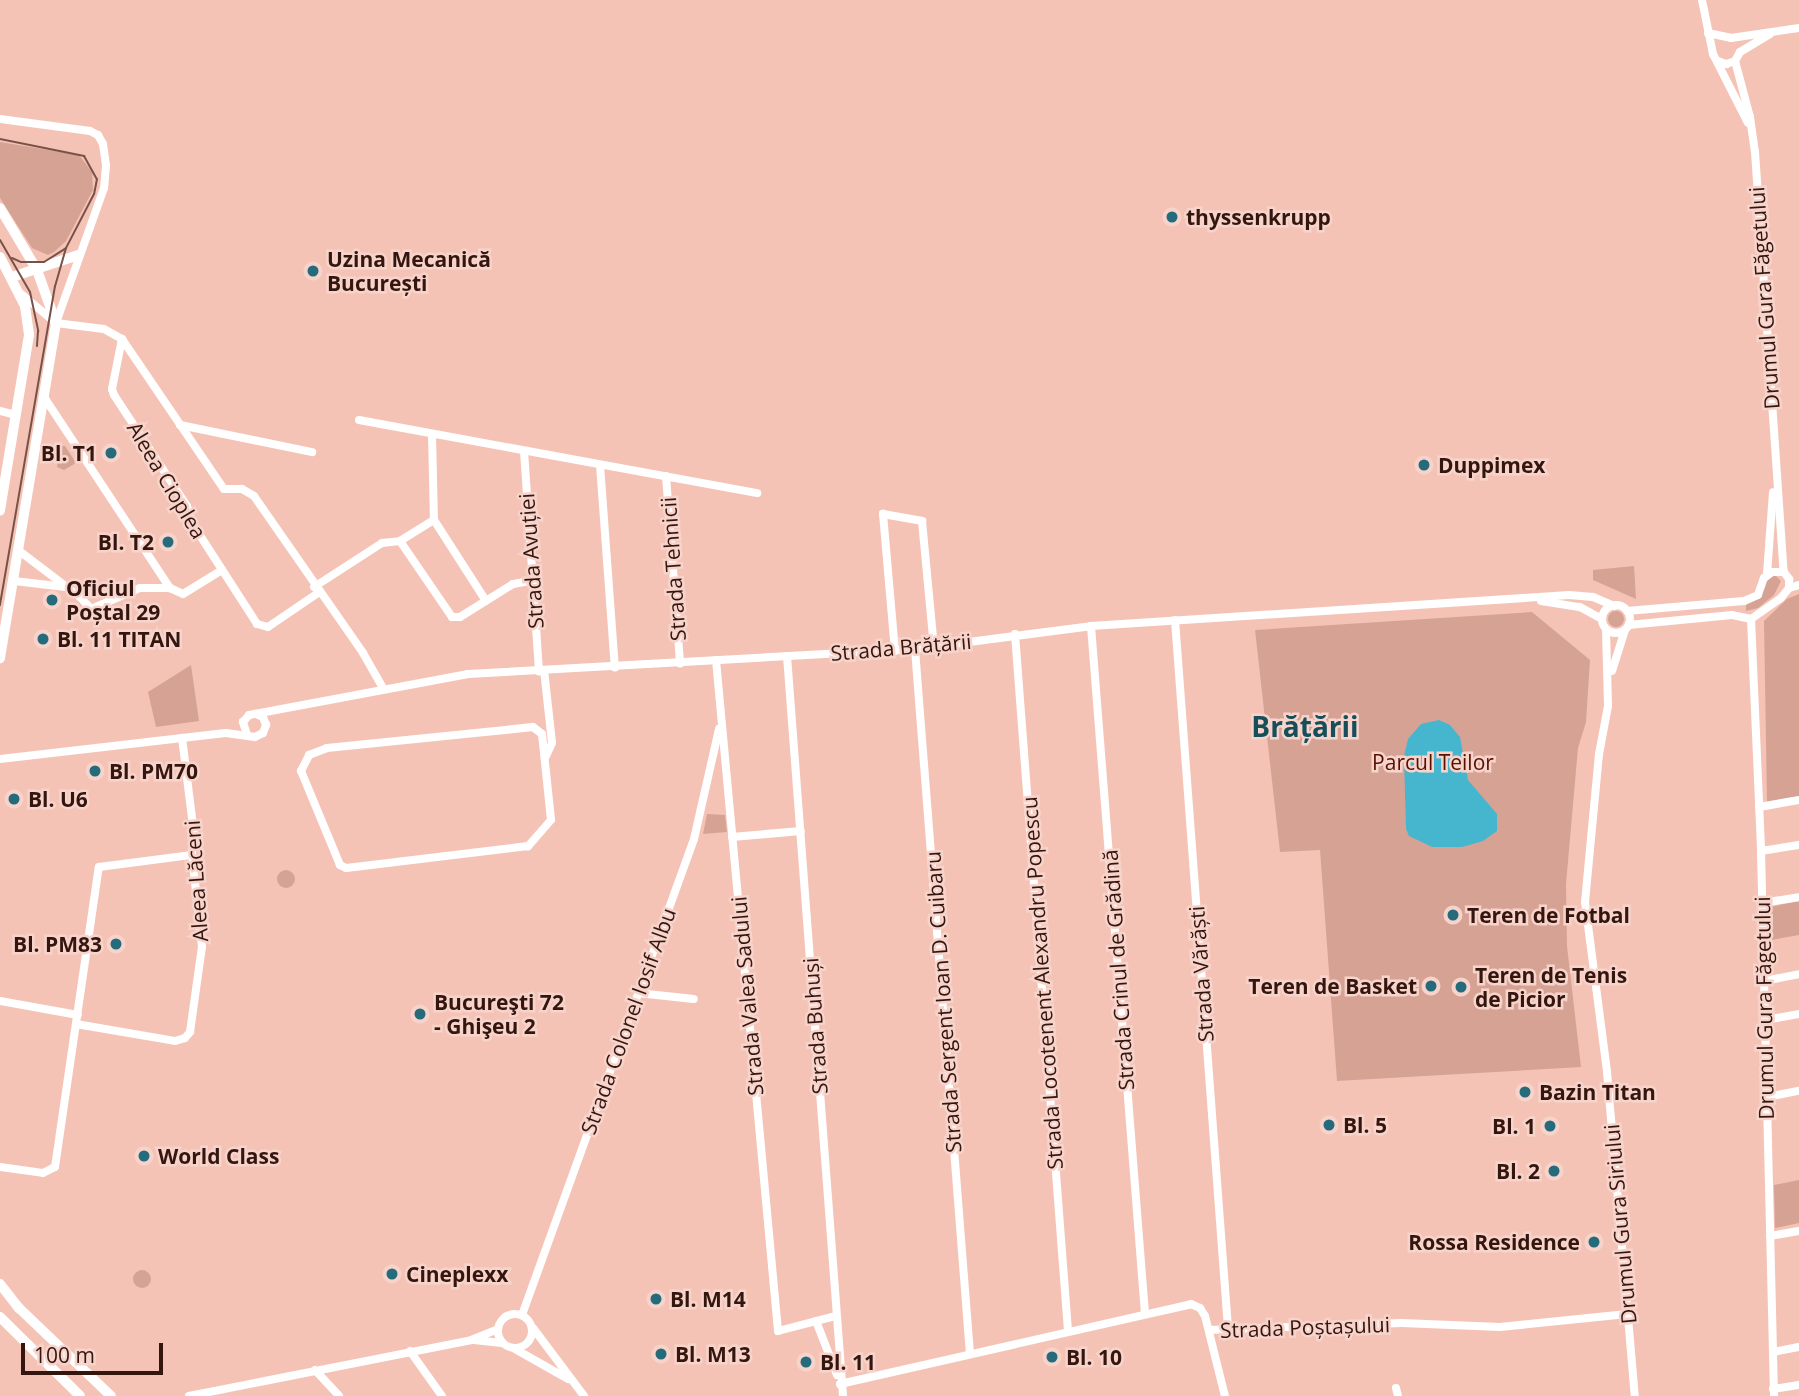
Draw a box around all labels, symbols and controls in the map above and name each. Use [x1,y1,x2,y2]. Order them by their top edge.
street label: Drumul Gura Făgetului [1744,186,1784,410]
place label: thyssenkrupp [1186,204,1331,230]
marker: thyssenkrupp [1164,209,1180,225]
place label: Uzina Mecanică București [327,246,491,296]
marker: Uzina Mecanică București [305,263,321,279]
street label: Aleea Cioplea [122,417,212,543]
place label: Bl. T1 [41,440,97,466]
marker: Bl. T1 [103,445,119,461]
place label: Duppimex [1438,452,1546,478]
marker: Duppimex [1416,457,1432,473]
street label: Strada Avuției [514,492,548,630]
street label: Strada Tehnicii [655,496,691,642]
place label: Bl. T2 [98,529,154,555]
marker: Bl. T2 [160,534,176,550]
place label: Oficiul Poștal 29 [66,575,160,625]
marker: Oficiul Poștal 29 [44,592,60,608]
place label: Bl. 11 TITAN [57,626,181,652]
street label: Strada Brățării [829,628,973,666]
marker: Bl. 11 TITAN [35,631,51,647]
district label: Brățării [1251,709,1359,743]
park label: Parcul Teilor [1372,749,1494,775]
place label: Bl. PM70 [109,758,198,784]
marker: Bl. PM70 [87,763,103,779]
place label: Bl. U6 [28,786,88,812]
marker: Bl. U6 [6,791,22,807]
street label: Strada Locotenent Alexandru Popescu [1016,796,1068,1170]
street label: Aleea Lăceni [179,819,213,943]
street label: Strada Crinul de Grădină [1097,849,1139,1091]
street label: Strada Sergent Ioan D. Cuibaru [920,850,966,1154]
street label: Strada Valea Sadului [726,895,768,1097]
street label: Drumul Gura Făgetului [1749,896,1779,1120]
place label: Teren de Fotbal [1467,902,1630,928]
street label: Strada Colonel Iosif Albu [575,904,681,1138]
street label: Strada Vărăști [1184,905,1218,1043]
marker: Teren de Fotbal [1445,907,1461,923]
place label: Bl. PM83 [13,931,102,957]
marker: Bl. PM83 [108,936,124,952]
street label: Strada Buhuși [798,957,832,1095]
place label: Teren de Tenis de Picior [1475,962,1627,1012]
place label: Teren de Basket [1248,973,1417,999]
marker: Teren de Basket [1423,978,1439,994]
marker: Teren de Tenis de Picior [1453,979,1469,995]
place label: Bucureşti 72 - Ghişeu 2 [434,989,564,1039]
marker: Bucureşti 72 - Ghişeu 2 [412,1006,428,1022]
place label: Bazin Titan [1539,1079,1656,1105]
marker: Bazin Titan [1517,1084,1533,1100]
place label: Bl. 5 [1343,1112,1387,1138]
place label: Bl. 1 [1492,1113,1536,1139]
marker: Bl. 5 [1321,1117,1337,1133]
marker: Bl. 1 [1542,1118,1558,1134]
street label: Drumul Gura Siriului [1599,1123,1641,1325]
place label: World Class [158,1143,279,1169]
marker: World Class [136,1148,152,1164]
place label: Bl. 2 [1496,1158,1540,1184]
marker: Bl. 2 [1546,1163,1562,1179]
place label: Rossa Residence [1408,1229,1580,1255]
marker: Rossa Residence [1586,1234,1602,1250]
place label: Cineplexx [406,1261,508,1287]
marker: Cineplexx [384,1266,400,1282]
place label: Bl. M14 [670,1286,746,1312]
marker: Bl. M14 [648,1291,664,1307]
street label: Strada Poștașului [1220,1311,1390,1343]
scale bar [24,1330,166,1374]
text: 100 m [34,1341,95,1369]
place label: Bl. M13 [675,1341,751,1367]
place label: Bl. 10 [1066,1344,1122,1370]
marker: Bl. M13 [653,1346,669,1362]
place label: Bl. 11 [820,1349,876,1375]
marker: Bl. 10 [1044,1349,1060,1365]
marker: Bl. 11 [798,1354,814,1370]

